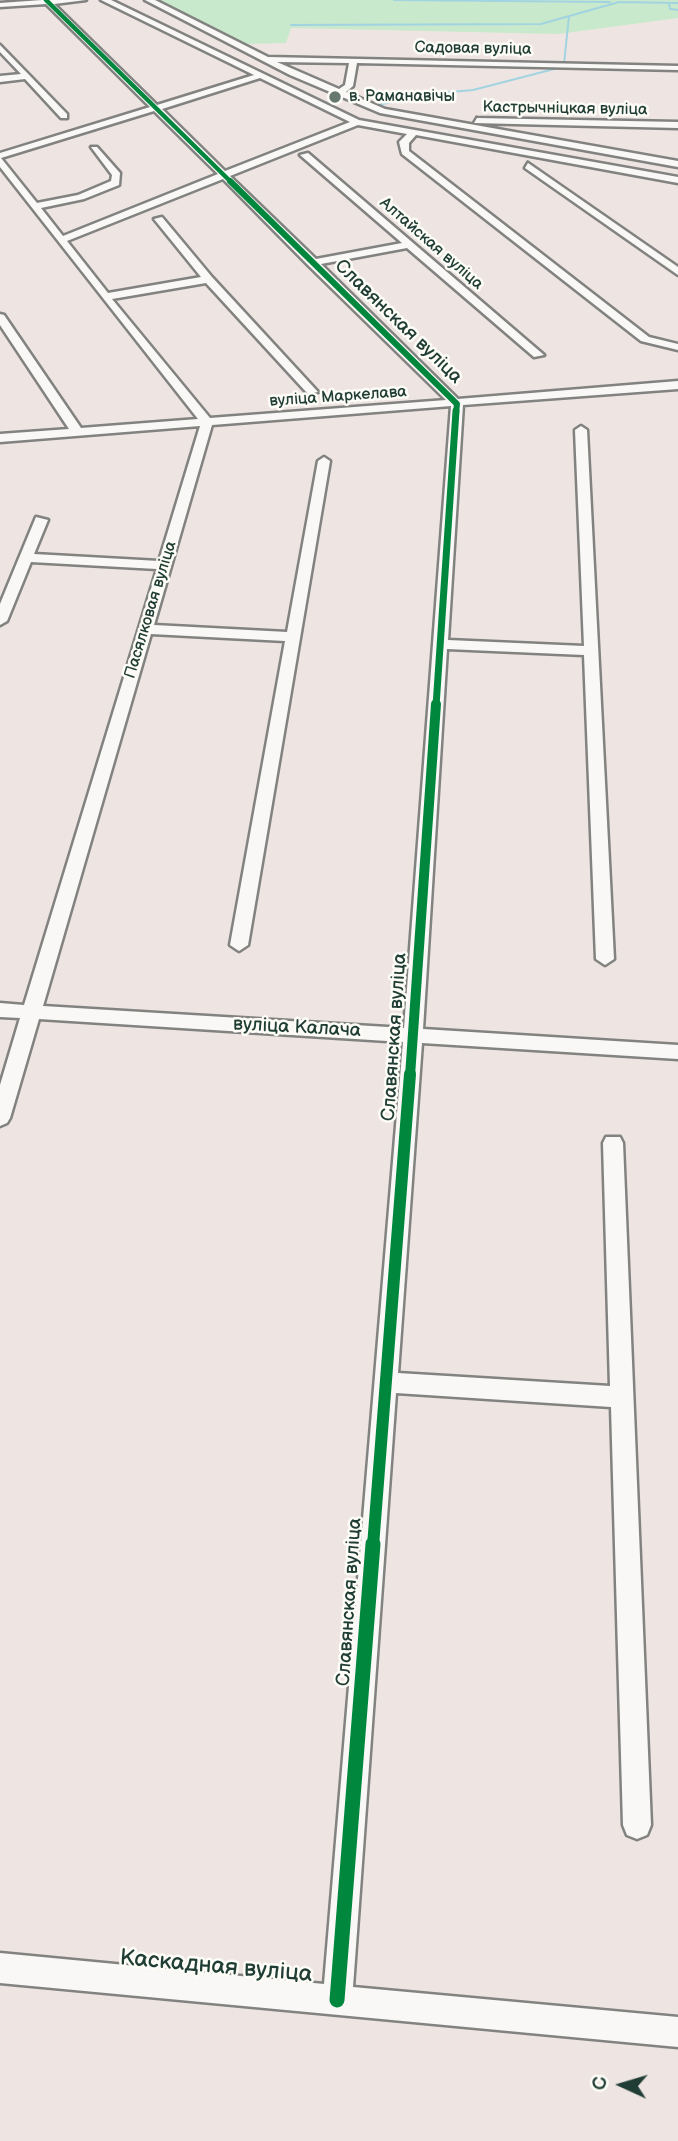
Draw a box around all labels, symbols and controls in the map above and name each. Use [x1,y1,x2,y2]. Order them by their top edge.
street label: Садовая вуліца [414,38,532,60]
place label: в. Раманавічы [349,87,455,107]
marker: в. Раманавічы [327,89,343,105]
street label: Кастрычніцкая вуліца [482,98,648,120]
street label: Алтайская вуліца [375,194,487,294]
street label: Славянская вуліца [329,255,467,389]
street label: вуліца Маркелава [269,383,407,411]
street label: Пасялковая вуліца [121,539,181,681]
street label: Славянская вуліца [378,952,412,1122]
street label: вуліца Калача [232,1013,362,1043]
street label: Славянская вуліца [333,1517,367,1687]
street label: Каскадная вуліца [119,1945,313,1989]
north arrow [587,2050,657,2120]
text: С [589,2076,612,2091]

